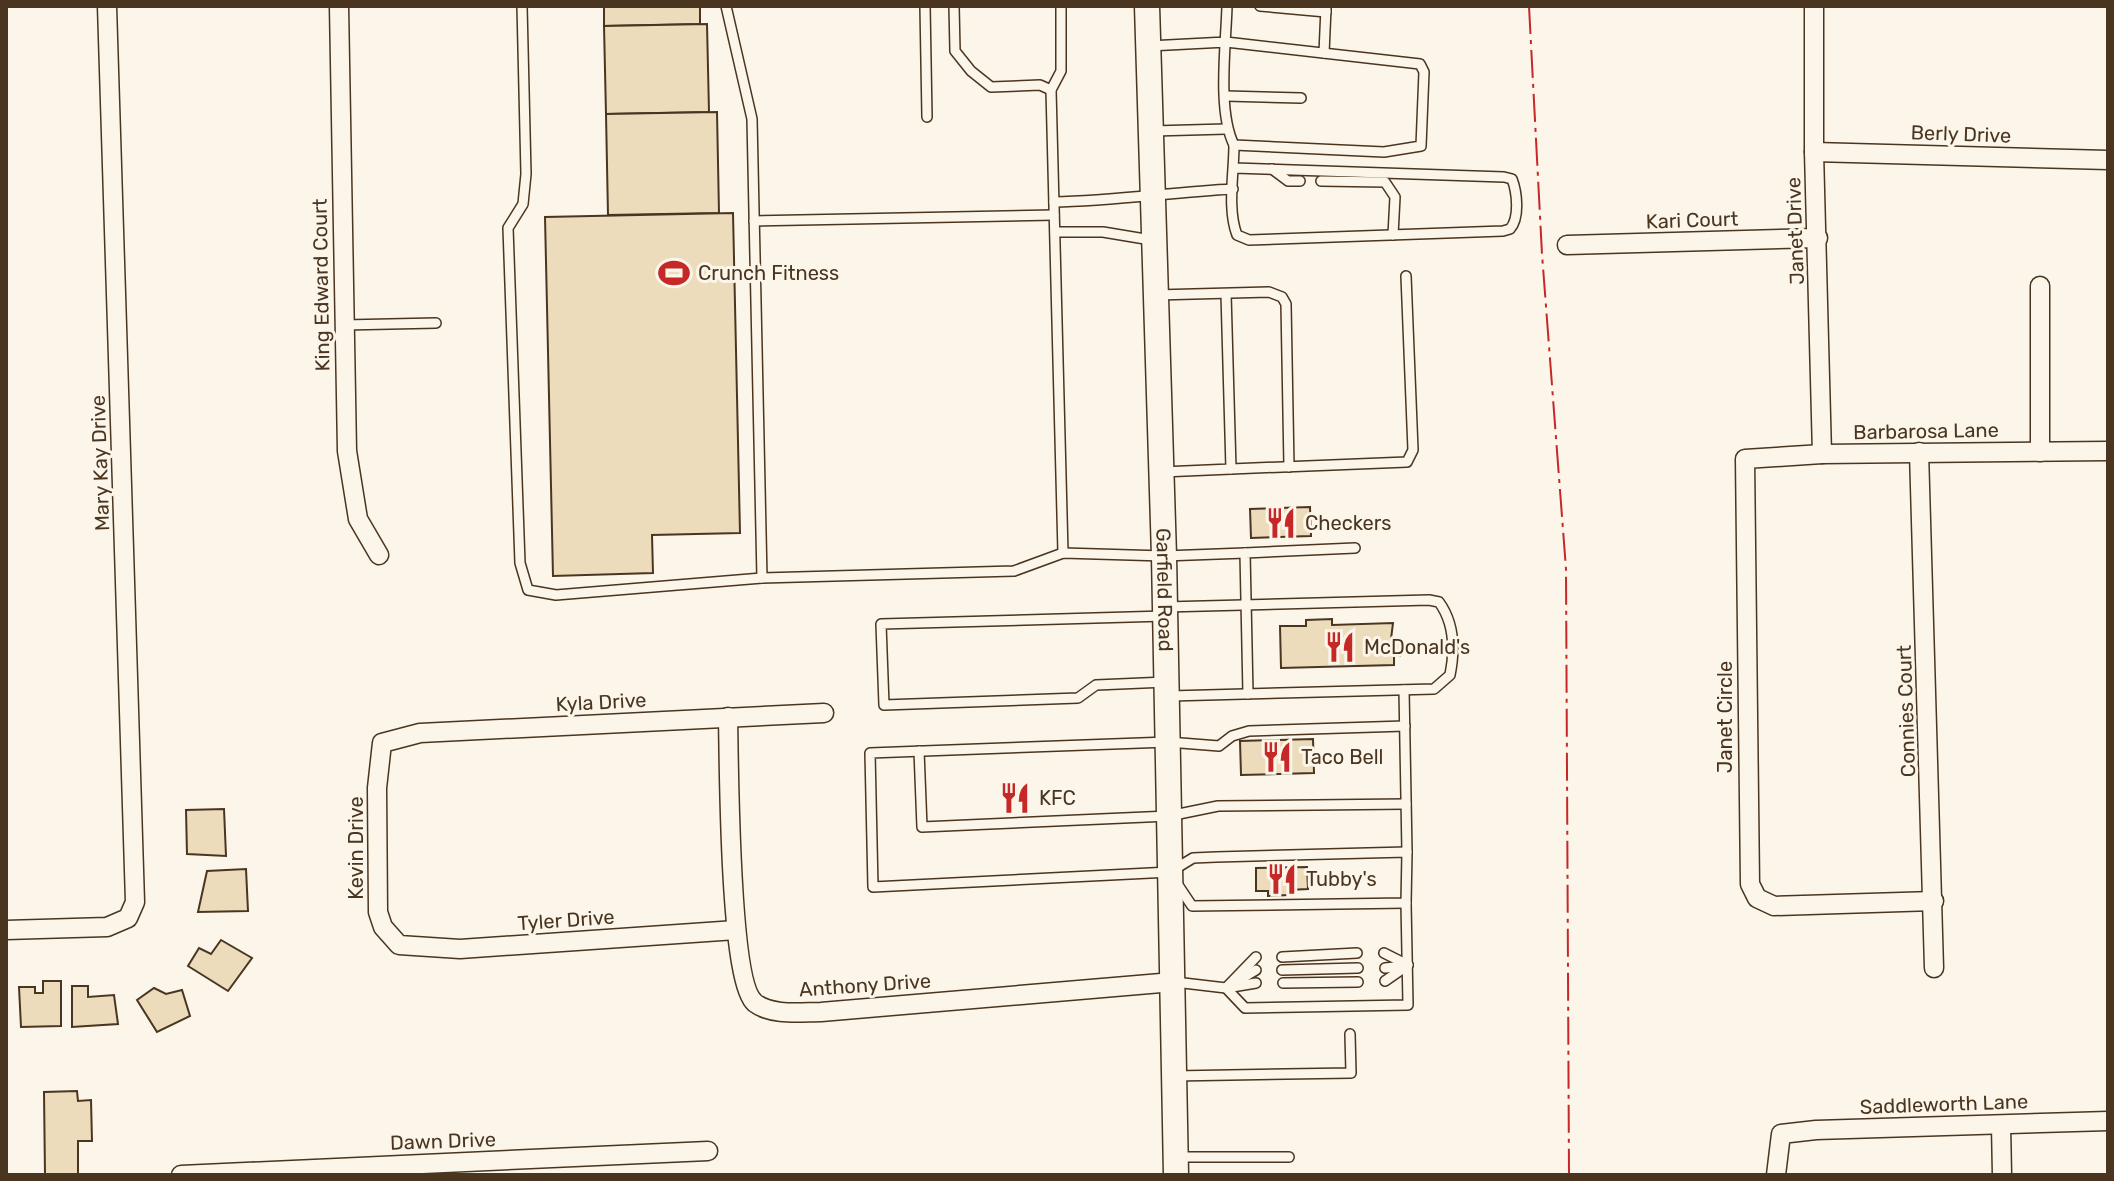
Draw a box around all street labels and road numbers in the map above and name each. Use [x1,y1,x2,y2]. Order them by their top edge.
street label: Berly Drive [1910,120,2012,148]
street label: Janet Drive [1781,177,1809,285]
street label: King Edward Court [307,198,335,372]
street label: Kari Court [1645,206,1739,234]
street label: Mary Kay Drive [86,395,114,531]
street label: Barbarosa Lane [1853,418,1999,444]
street label: Garfield Road [1151,528,1178,652]
street label: Connies Court [1892,644,1920,778]
street label: Janet Circle [1713,661,1737,773]
street label: Kyla Drive [555,688,647,716]
street label: Kevin Drive [344,796,368,900]
street label: Tyler Drive [517,905,615,935]
street label: Anthony Drive [798,968,932,1002]
street label: Saddleworth Lane [1859,1089,2029,1119]
street label: Dawn Drive [390,1127,496,1155]

